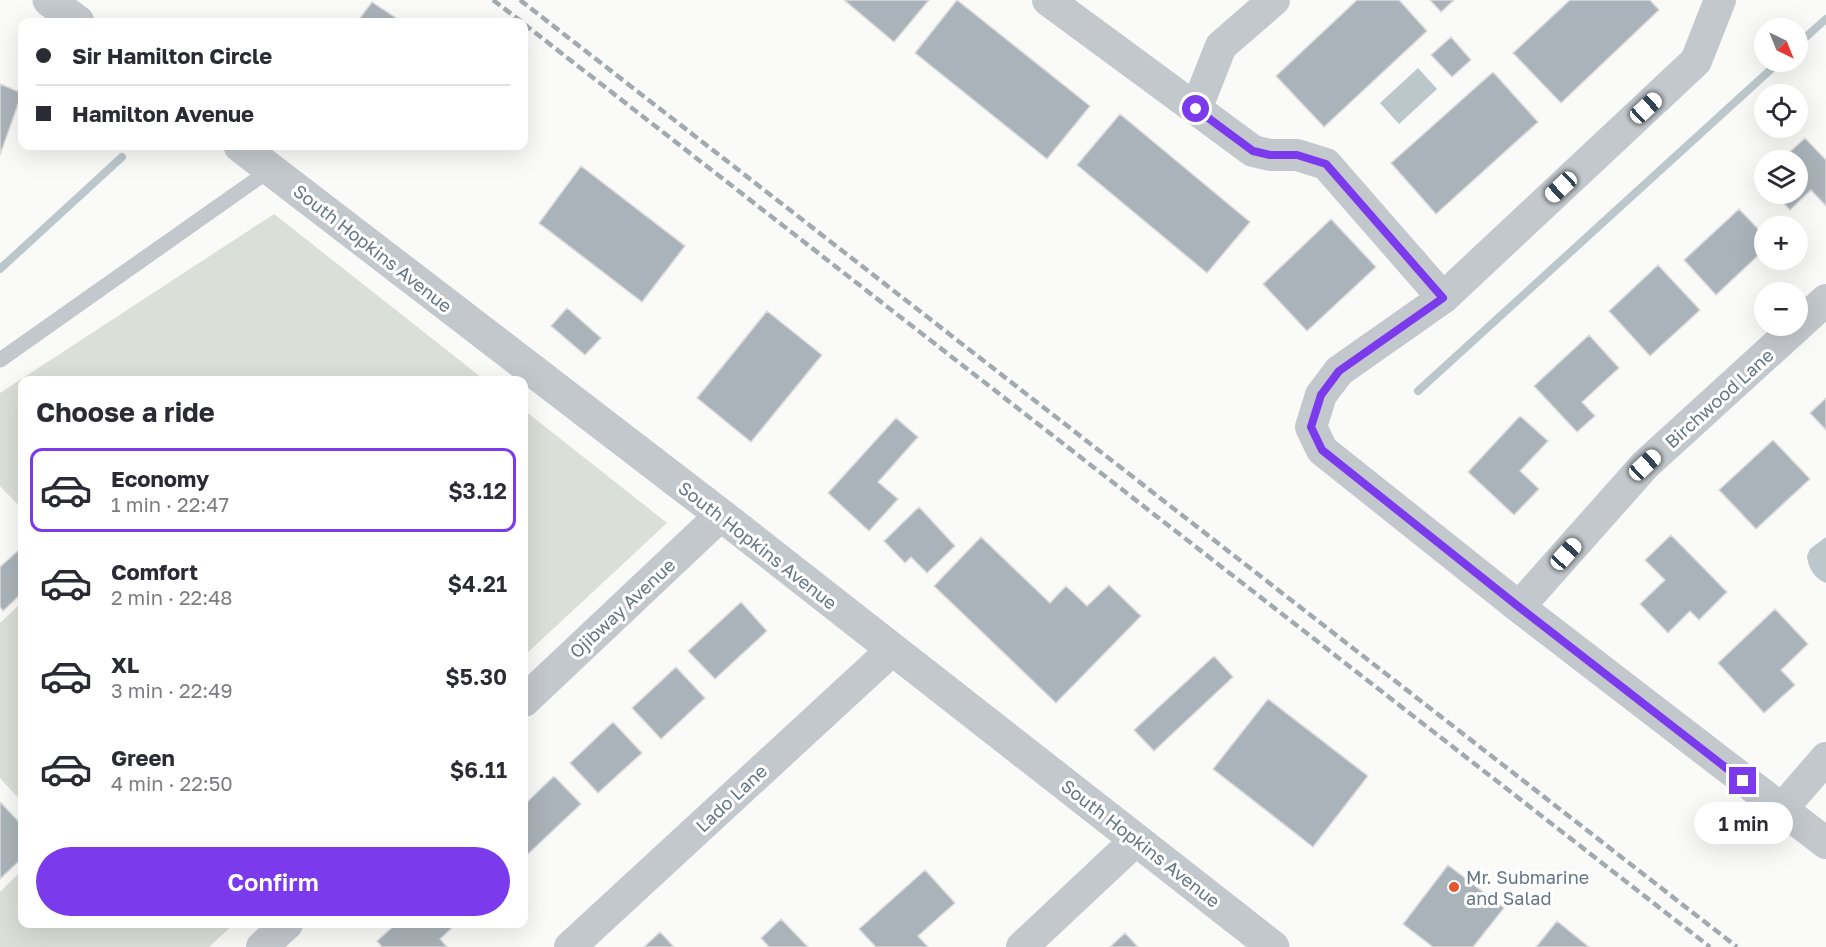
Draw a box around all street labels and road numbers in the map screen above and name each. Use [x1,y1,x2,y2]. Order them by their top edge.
street label: South Hopkins Avenue [289,179,457,317]
street label: Birchwood Lane [1660,344,1778,452]
street label: South Hopkins Avenue [674,476,842,614]
street label: Ojibway Avenue [565,554,679,662]
street label: Lado Lane [691,760,771,836]
street label: South Hopkins Avenue [1057,774,1225,912]

